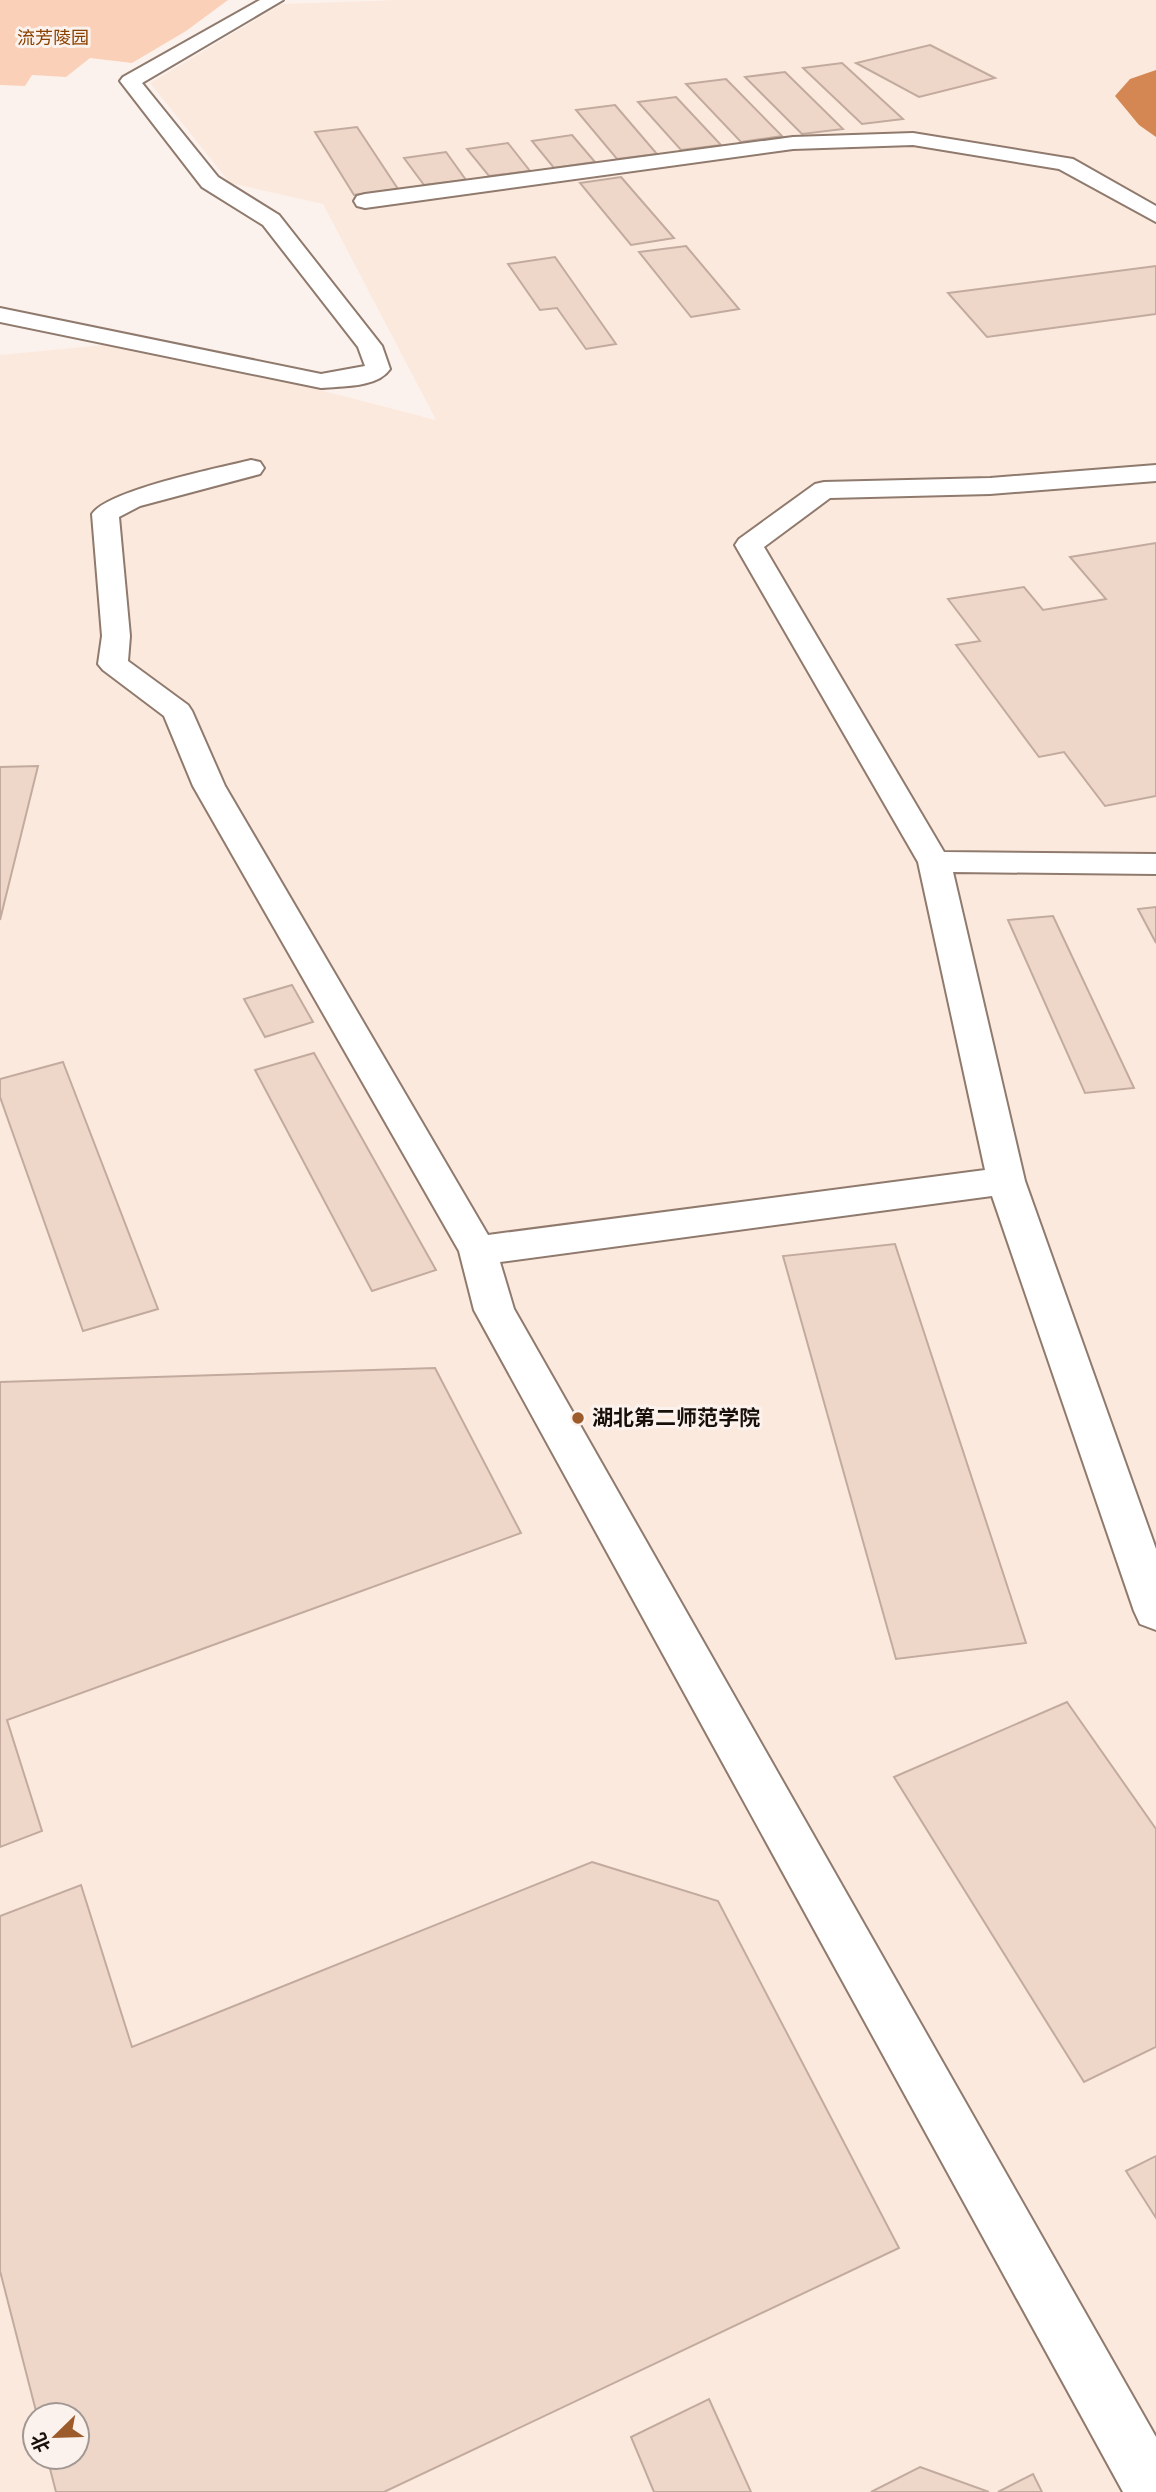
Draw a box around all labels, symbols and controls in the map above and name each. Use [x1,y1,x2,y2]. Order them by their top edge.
park label: 流芳陵园 [17,28,89,48]
place label: 湖北第二师范学院 [592,1406,760,1429]
marker: 湖北第二师范学院 [570,1410,586,1426]
north arrow [21,2401,91,2471]
text: 北 [27,2430,54,2455]

